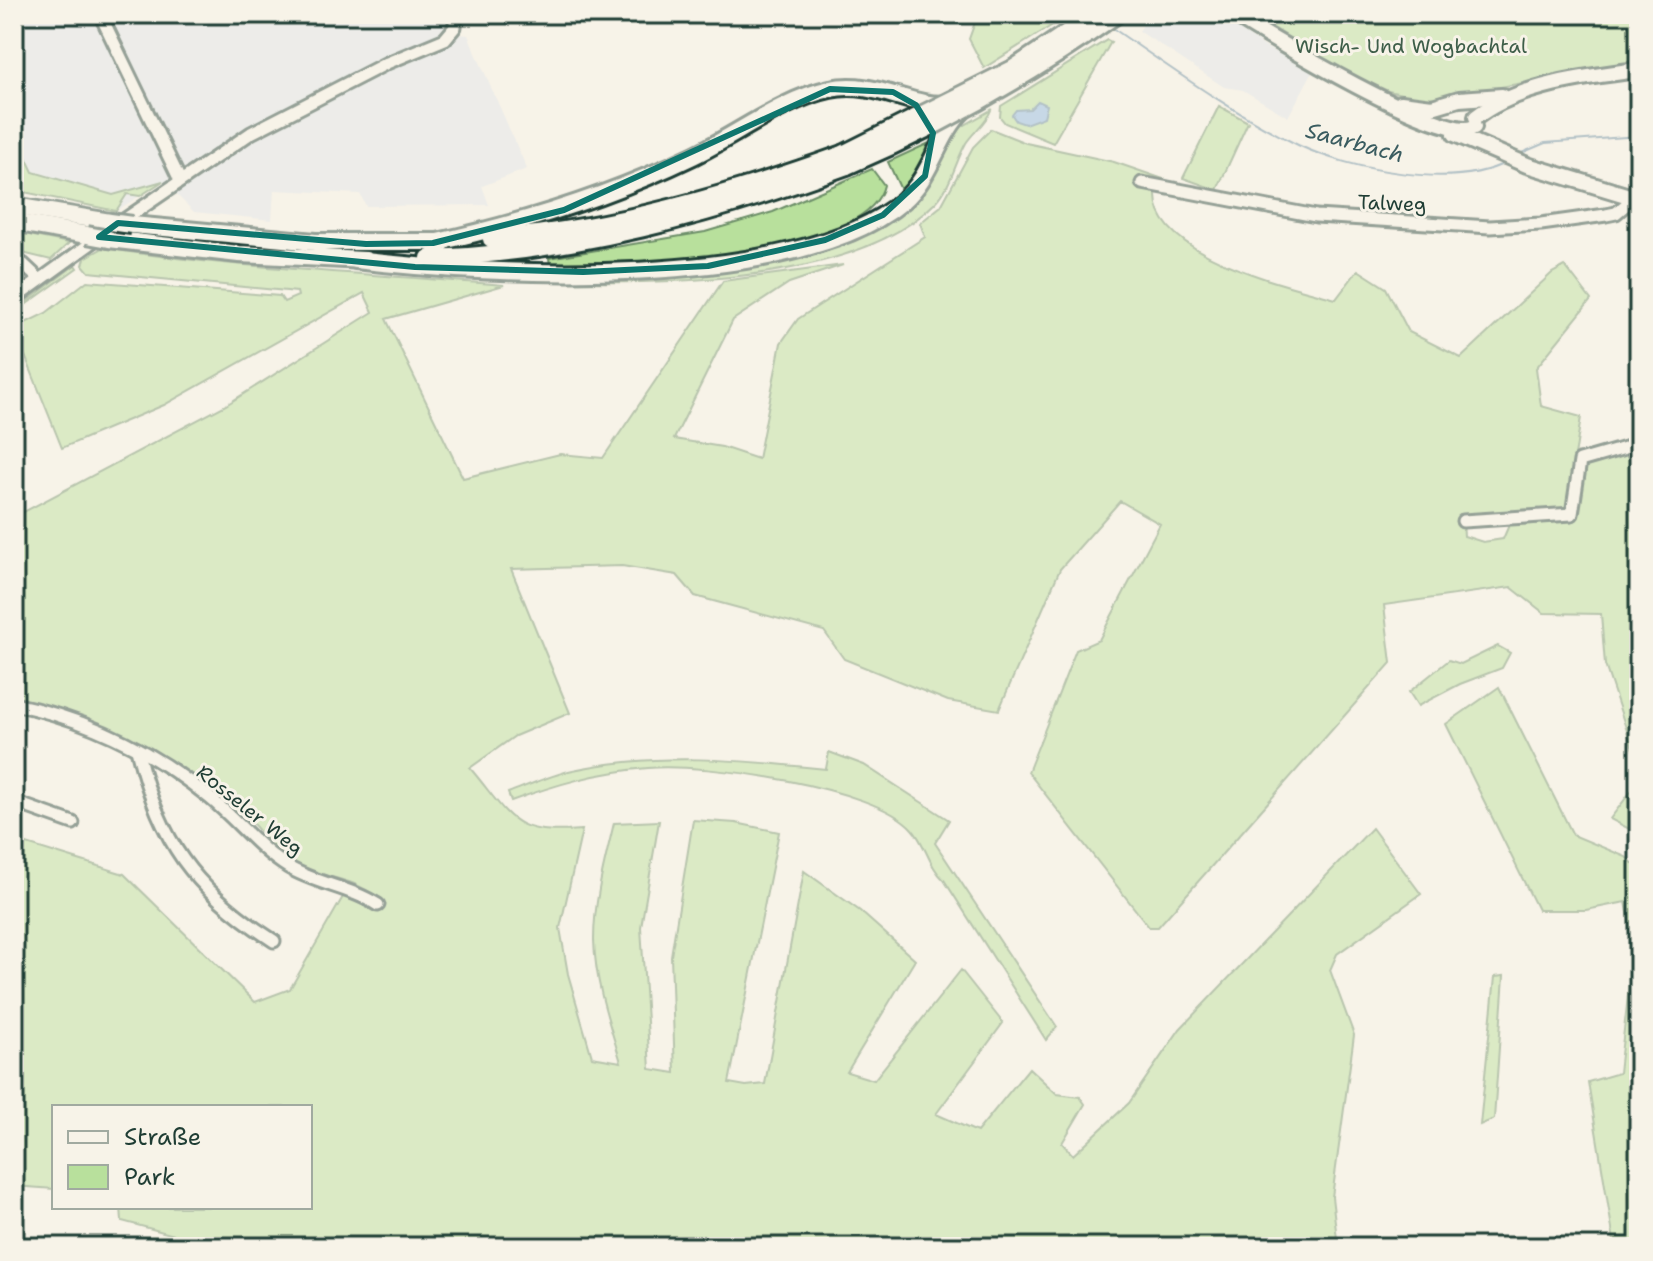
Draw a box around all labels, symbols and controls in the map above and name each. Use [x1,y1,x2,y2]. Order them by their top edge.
park label: Wisch- Und Wogbachtal [1295,33,1527,59]
water label: Saarbach [1303,116,1407,169]
street label: Talweg [1357,189,1427,217]
street label: Rosseler Weg [191,759,309,861]
legend [52,1105,312,1209]
text: Straße [124,1121,201,1153]
text: Park [124,1161,176,1193]

